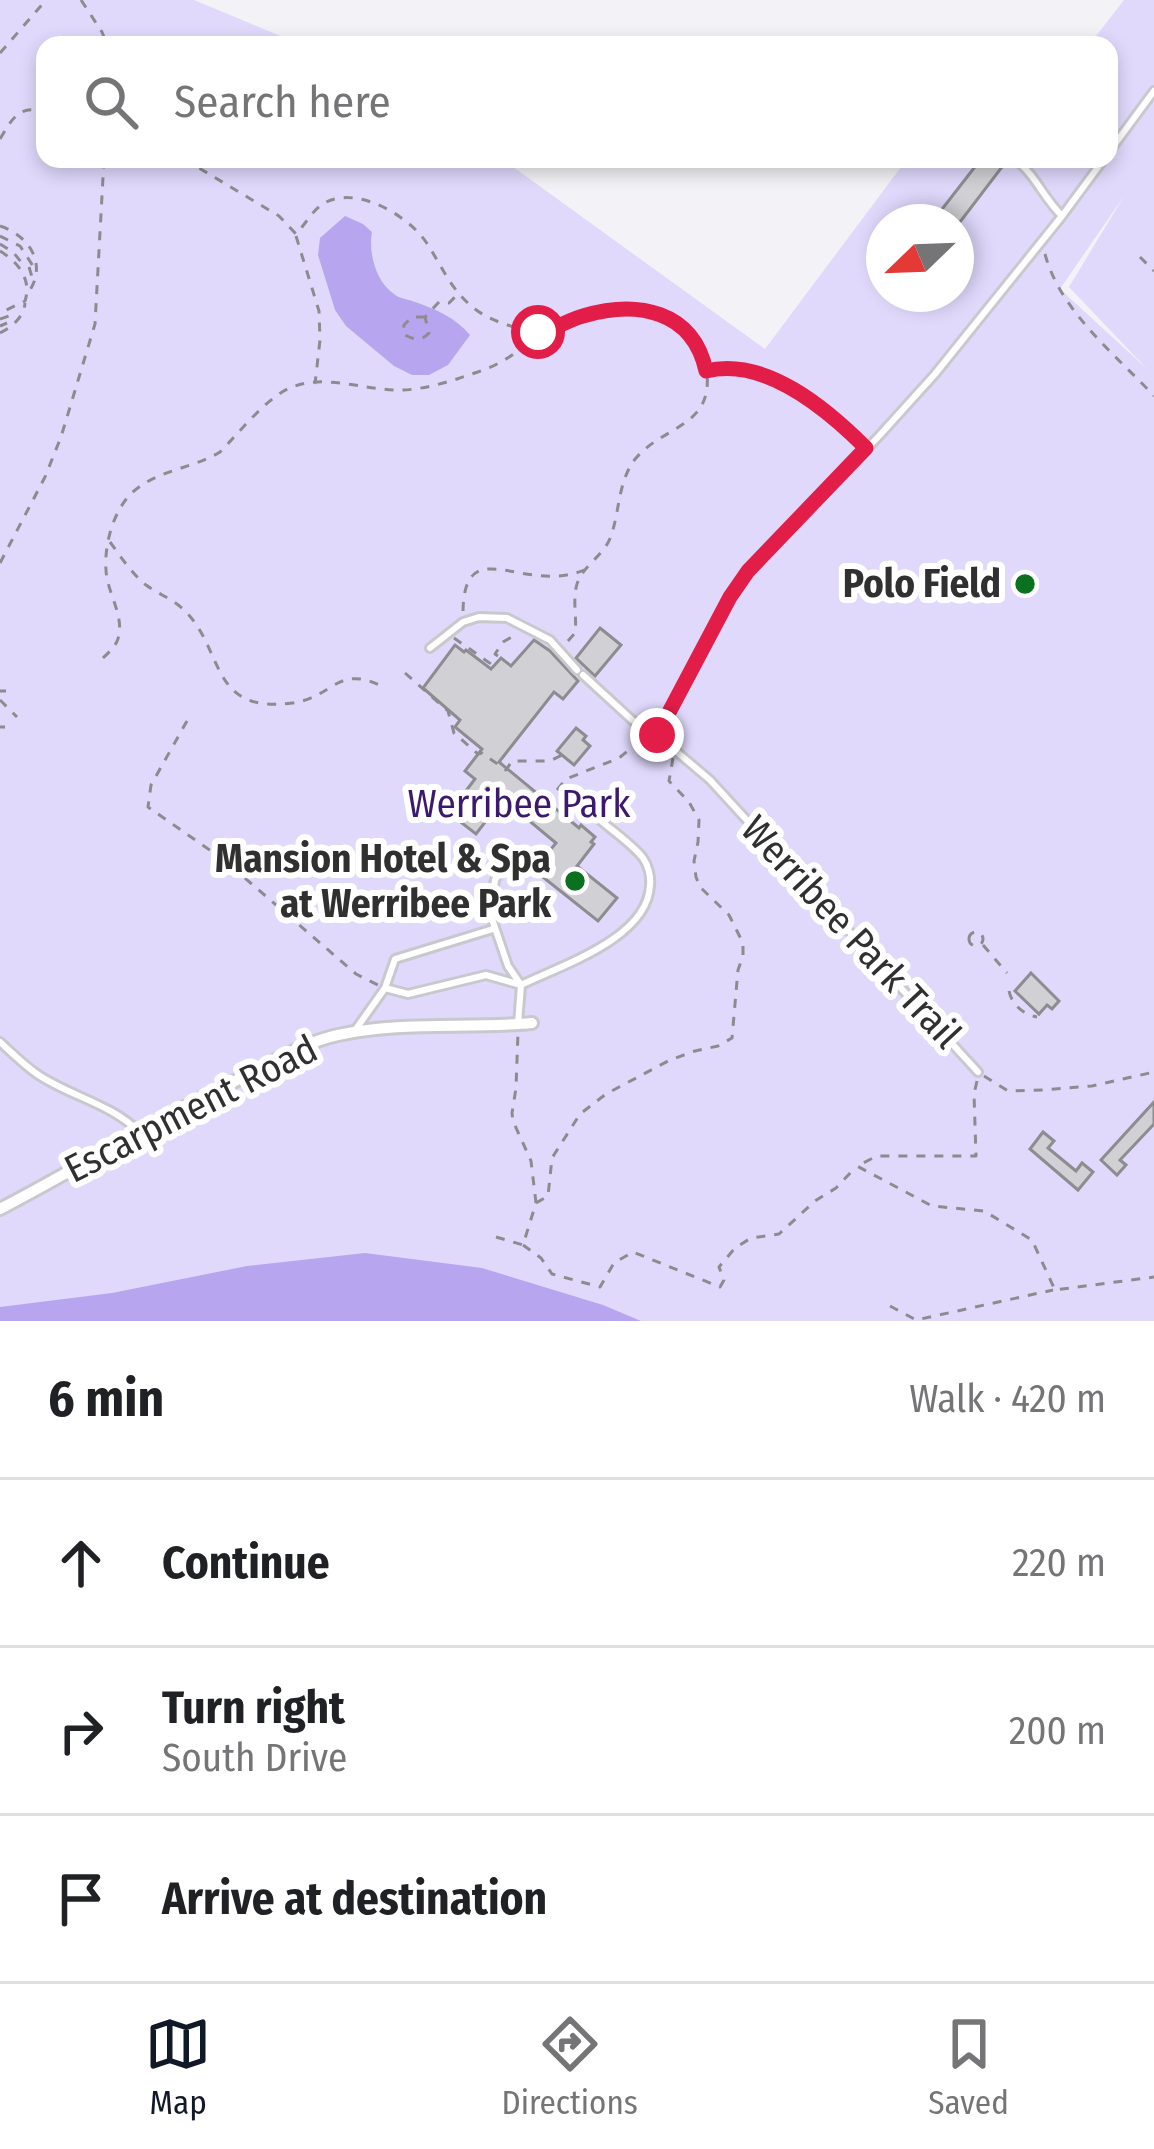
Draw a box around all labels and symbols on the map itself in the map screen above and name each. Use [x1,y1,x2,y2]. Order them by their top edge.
north arrow [866,204,974,312]
route start [511,305,565,359]
place label: Polo Field [843,561,1001,607]
marker: Polo Field [1012,571,1038,597]
route end [630,708,684,762]
park label: Werribee Park [408,781,631,827]
street label: Werribee Park Trail [732,806,970,1058]
place label: Mansion Hotel & Spa at Werribee Park [215,836,552,927]
marker: Mansion Hotel & Spa at Werribee Park [562,868,588,894]
street label: Escarpment Road [57,1026,325,1192]

